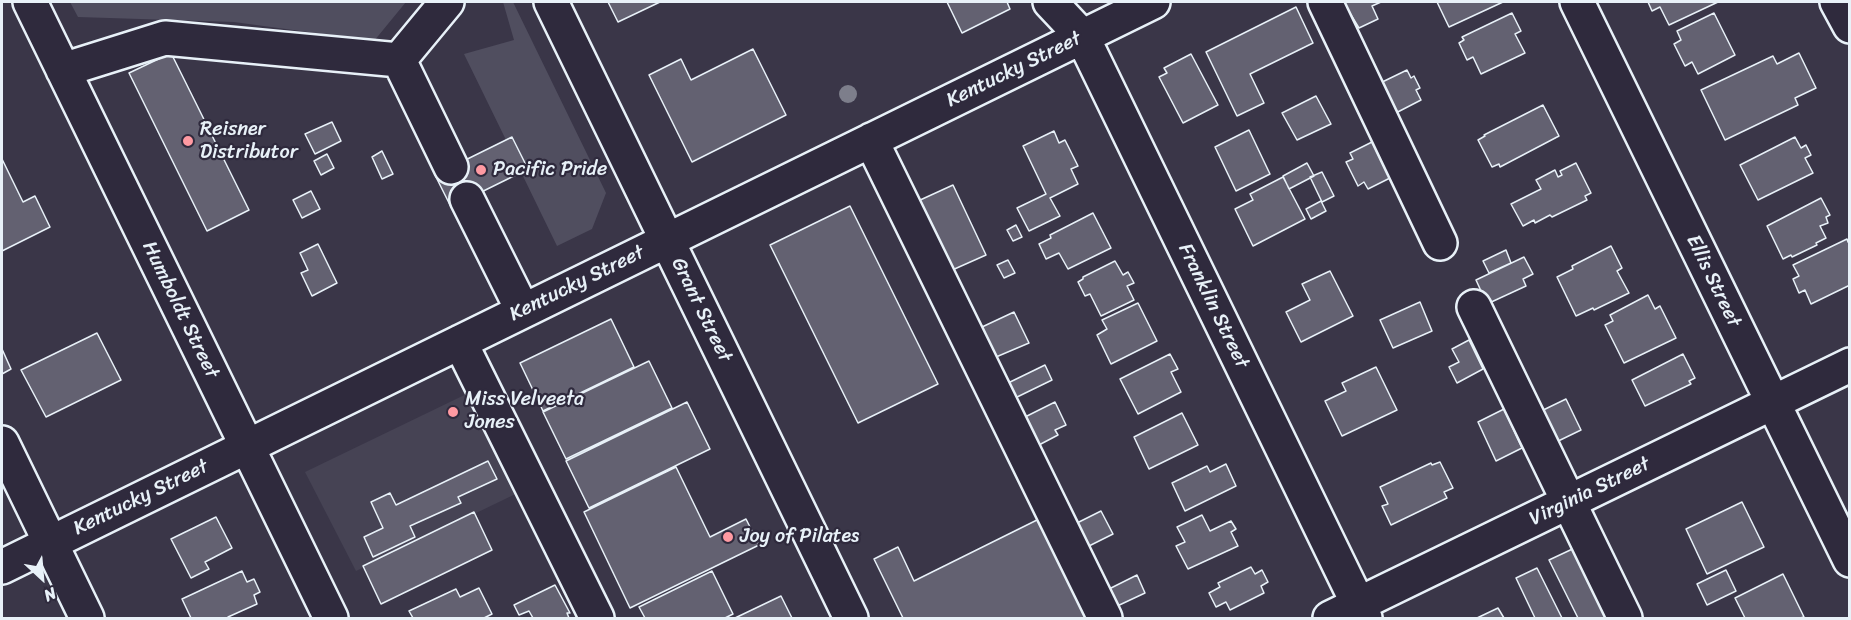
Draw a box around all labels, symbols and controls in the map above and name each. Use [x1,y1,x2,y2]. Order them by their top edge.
street label: Kentucky Street [943,27,1085,113]
place label: Reisner Distributor [200,118,298,165]
marker: Reisner Distributor [181,134,195,148]
place label: Pacific Pride [493,158,607,182]
marker: Pacific Pride [474,163,488,177]
street label: Ellis Street [1680,231,1746,331]
street label: Humboldt Street [136,238,224,382]
street label: Franklin Street [1172,240,1254,372]
street label: Kentucky Street [506,241,648,327]
street label: Grant Street [665,254,737,366]
place label: Miss Velveeta Jones [465,388,584,435]
marker: Miss Velveeta Jones [446,405,460,419]
street label: Virginia Street [1526,453,1654,531]
street label: Kentucky Street [70,455,212,541]
place label: Joy of Pilates [740,525,859,549]
marker: Joy of Pilates [721,530,735,544]
north arrow [12,548,72,608]
text: N [39,579,61,610]

